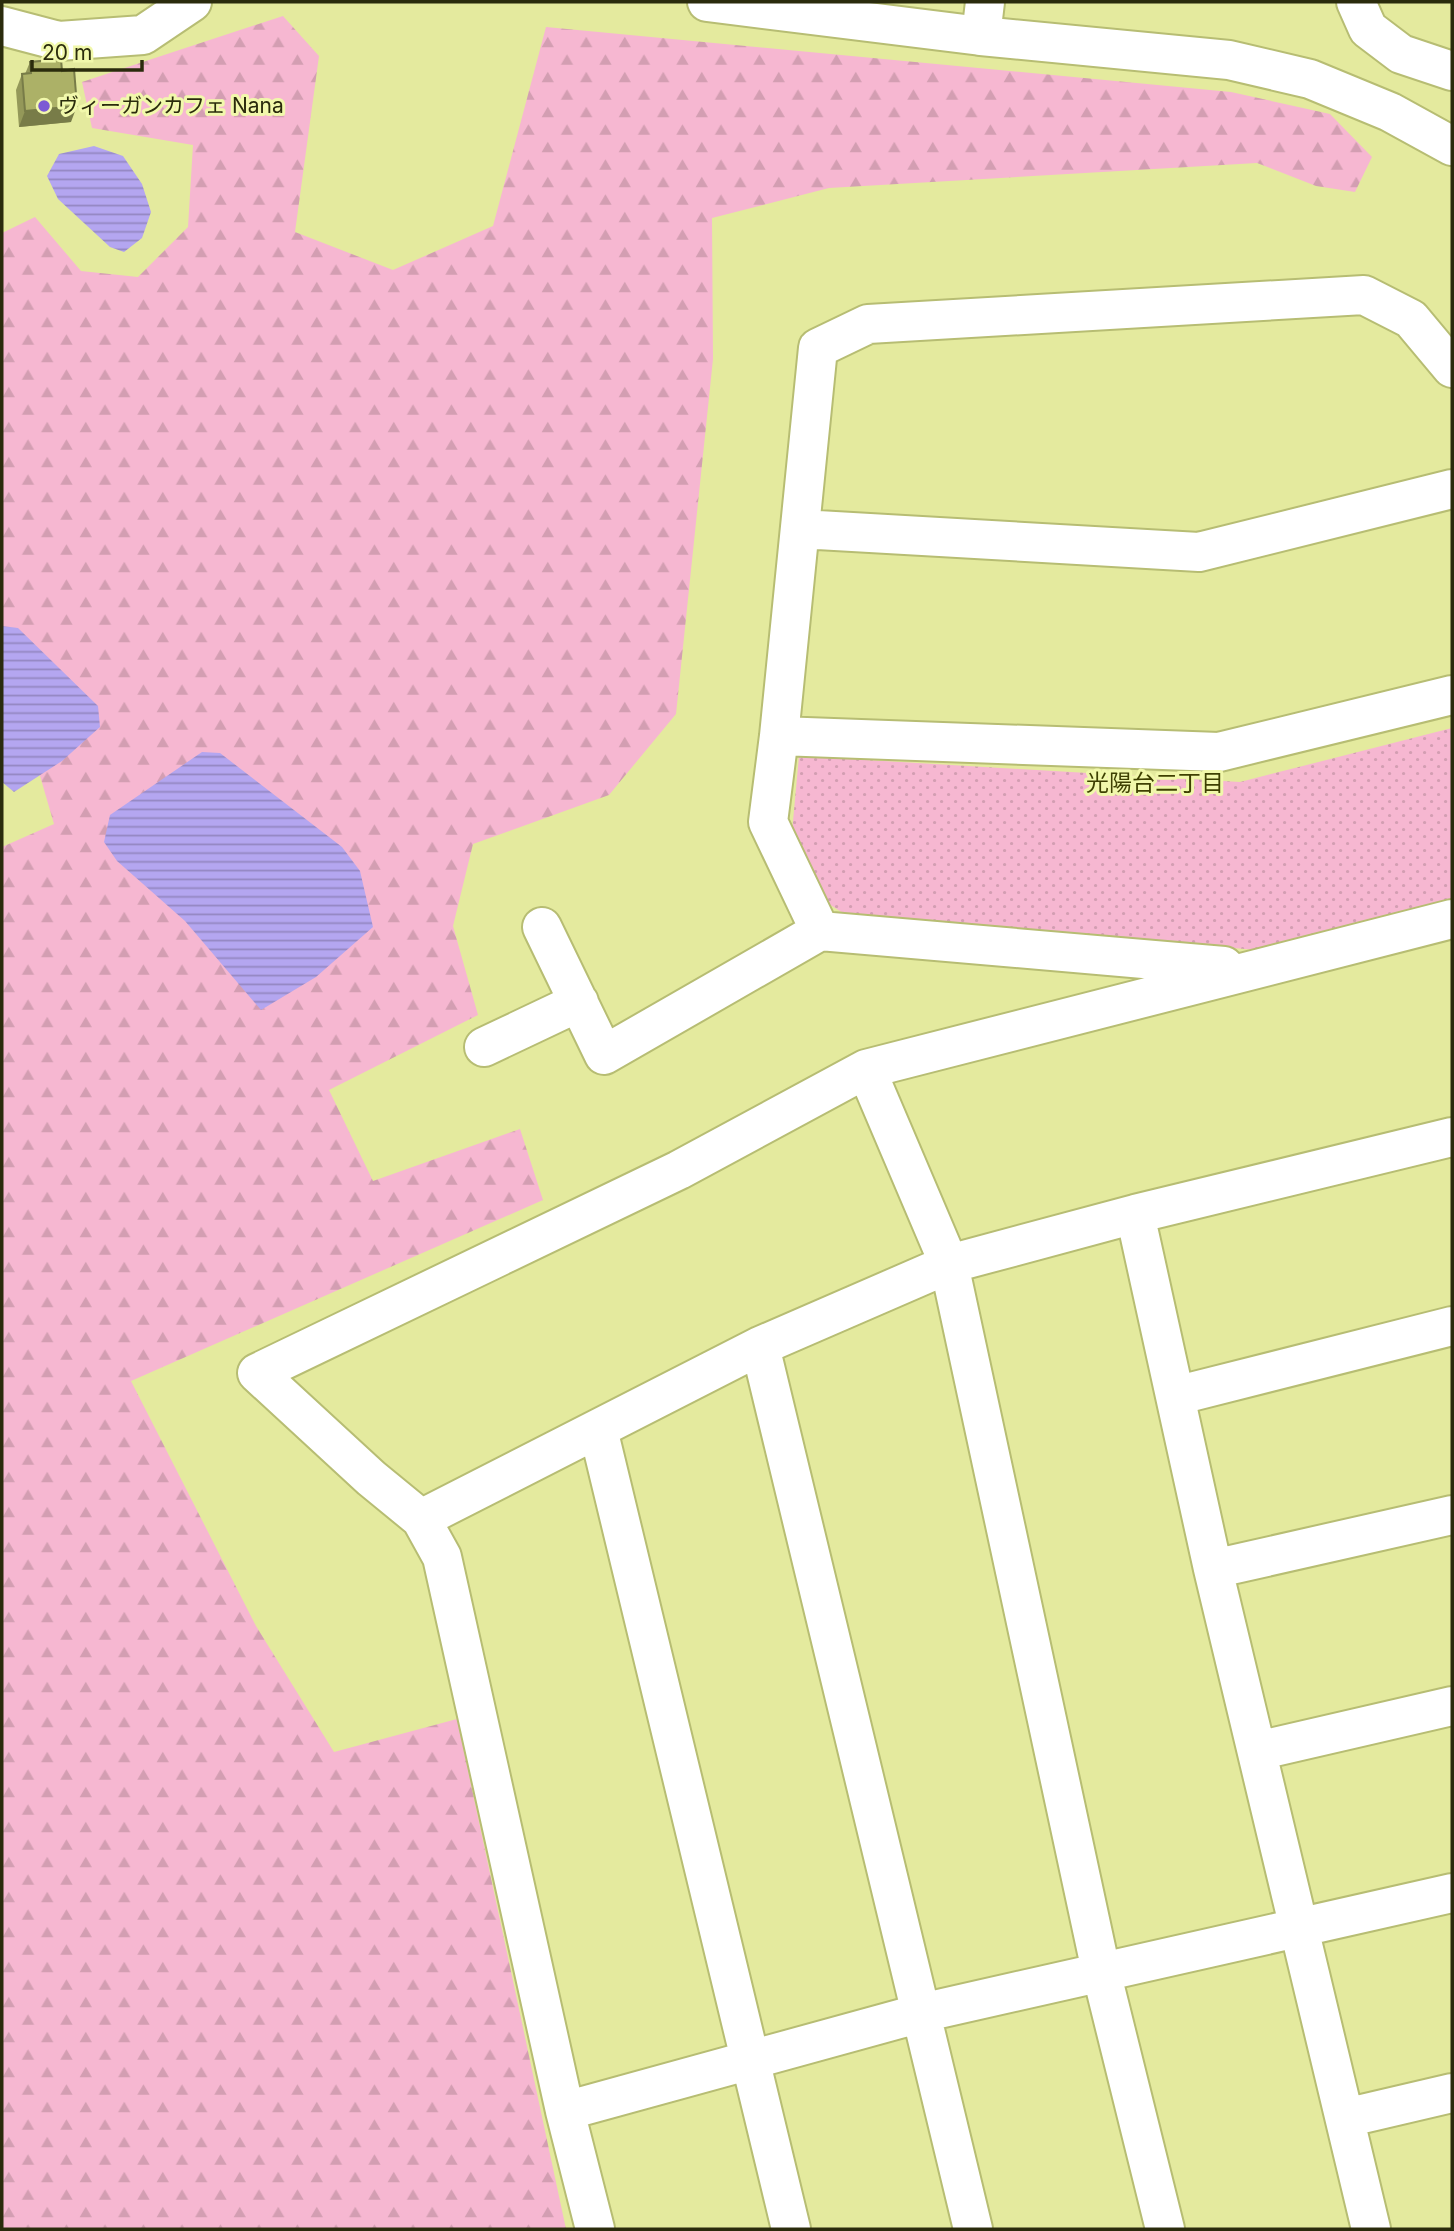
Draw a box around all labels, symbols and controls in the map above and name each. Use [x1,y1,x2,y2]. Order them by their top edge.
scale bar [32,28,142,72]
text: 20 m [42,40,92,65]
place label: ヴィーガンカフェ Nana [58,93,284,118]
marker: ヴィーガンカフェ Nana [36,98,52,114]
district label: 光陽台二丁目 [1086,769,1224,797]

